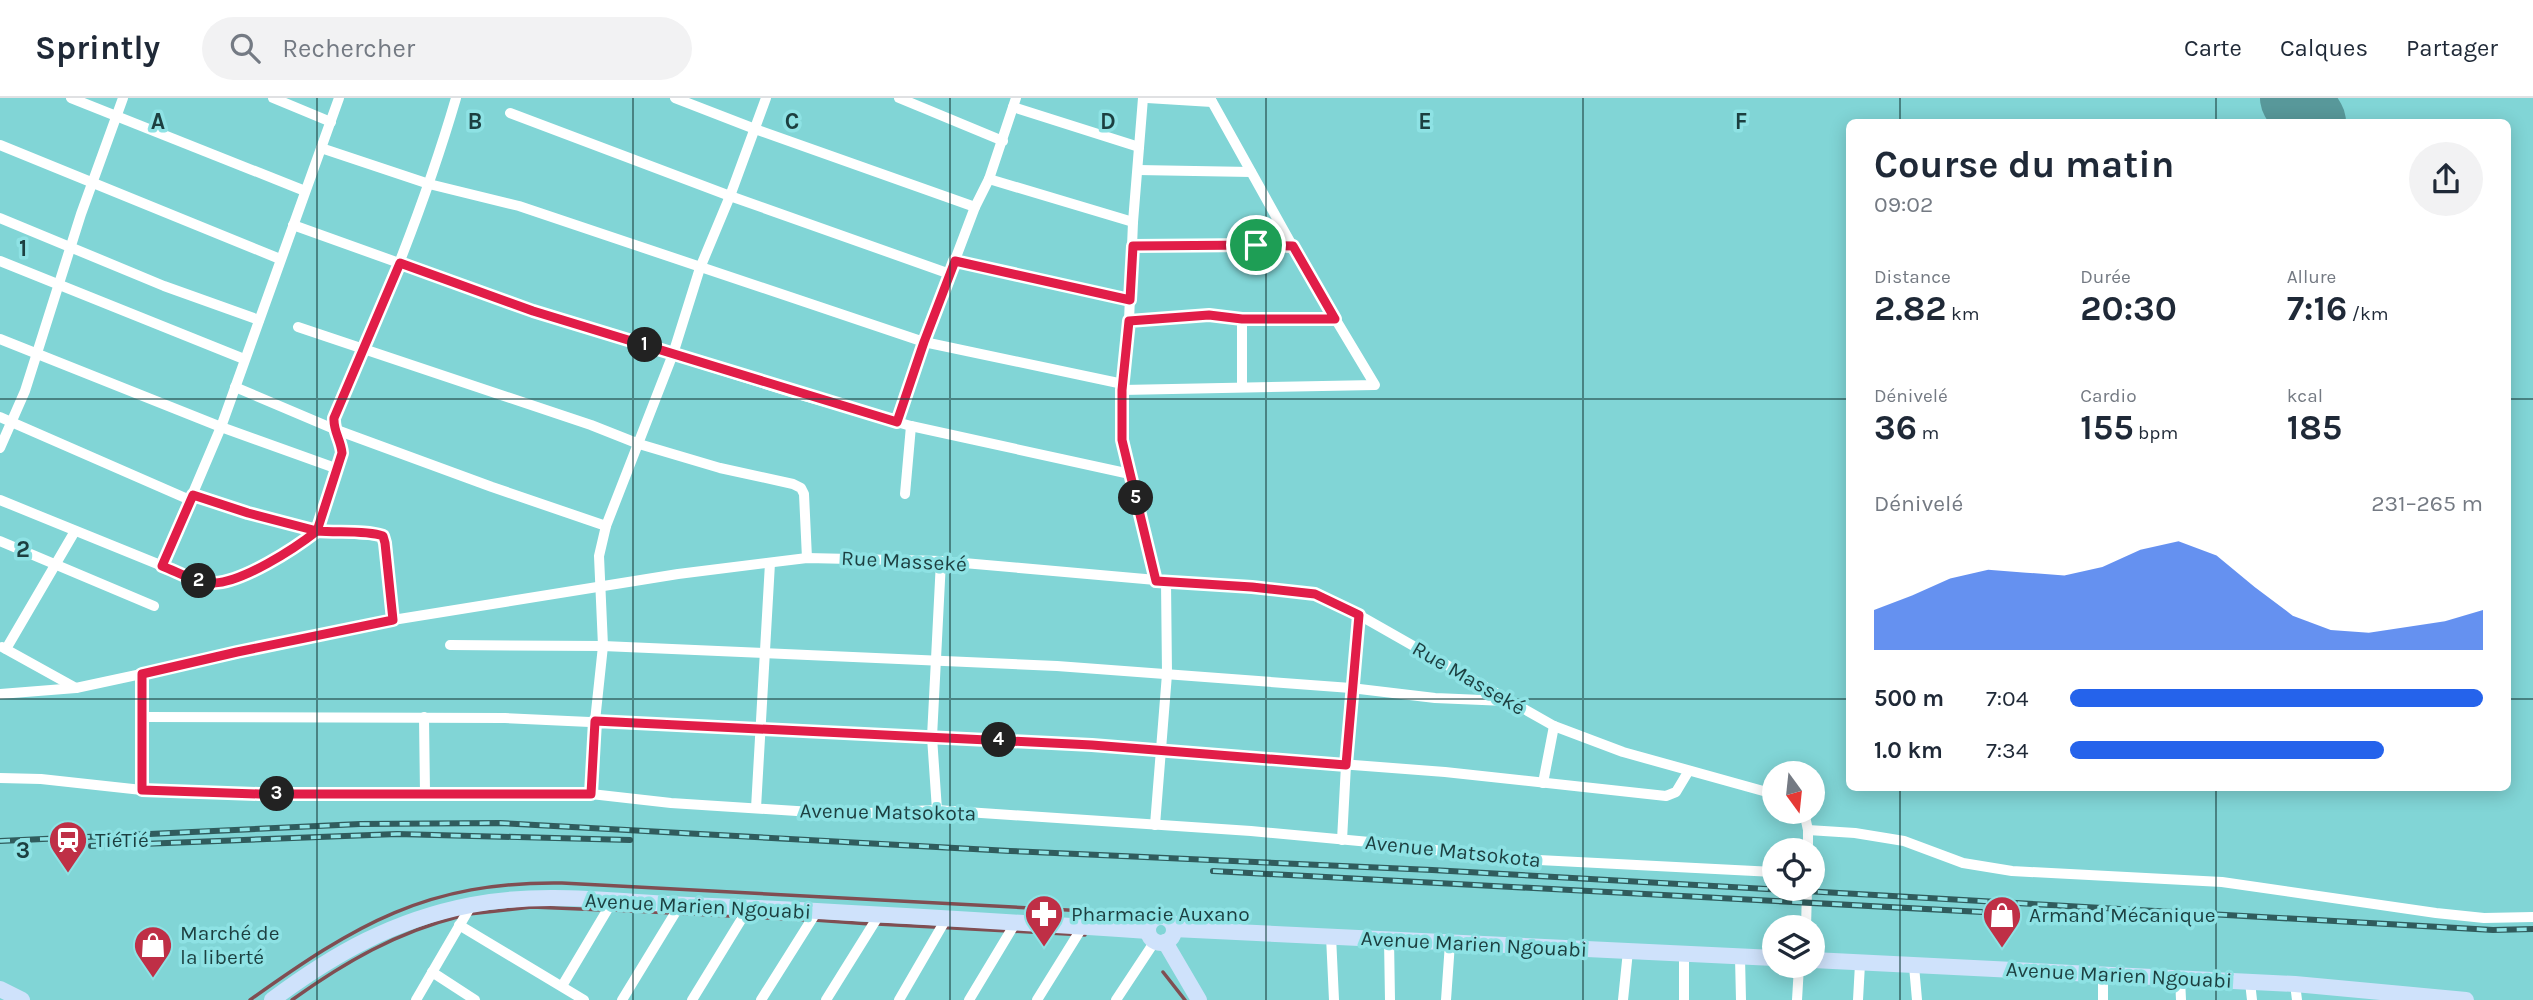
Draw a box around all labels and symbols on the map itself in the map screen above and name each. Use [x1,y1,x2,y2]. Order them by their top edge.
text: A [151,108,165,135]
text: B [468,108,482,135]
text: C [785,108,799,135]
text: D [1100,108,1116,135]
text: E [1418,108,1432,135]
text: F [1735,108,1747,135]
pin [1226,215,1286,275]
text: 1 [19,235,27,262]
pin: 1 [628,328,662,362]
pin: 5 [1118,480,1154,516]
text: 2 [16,536,30,563]
street label: Rue Masseké [840,546,968,576]
pin: 2 [182,564,216,598]
street label: Rue Masseké [1408,636,1530,720]
pin: 4 [982,722,1016,758]
north arrow [1762,761,1825,824]
pin: 3 [260,776,294,812]
street label: Avenue Matsokota [799,798,977,826]
station icon: TiéTié [47,819,89,874]
place label: TiéTié [95,828,149,852]
street label: Avenue Matsokota [1364,830,1542,872]
text: 3 [16,837,30,864]
street label: Avenue Marien Ngouabi [584,888,812,924]
pharmacy icon: Pharmacie Auxano [1023,893,1065,948]
shop icon: Armand Mécanique [1981,894,2023,949]
place label: Pharmacie Auxano [1071,902,1250,926]
place label: Armand Mécanique [2029,903,2216,927]
place label: Marché de la liberté [180,921,279,969]
shop icon: Marché de la liberté [132,924,174,979]
street label: Avenue Marien Ngouabi [1360,926,1588,962]
street label: Avenue Marien Ngouabi [2005,957,2233,993]

